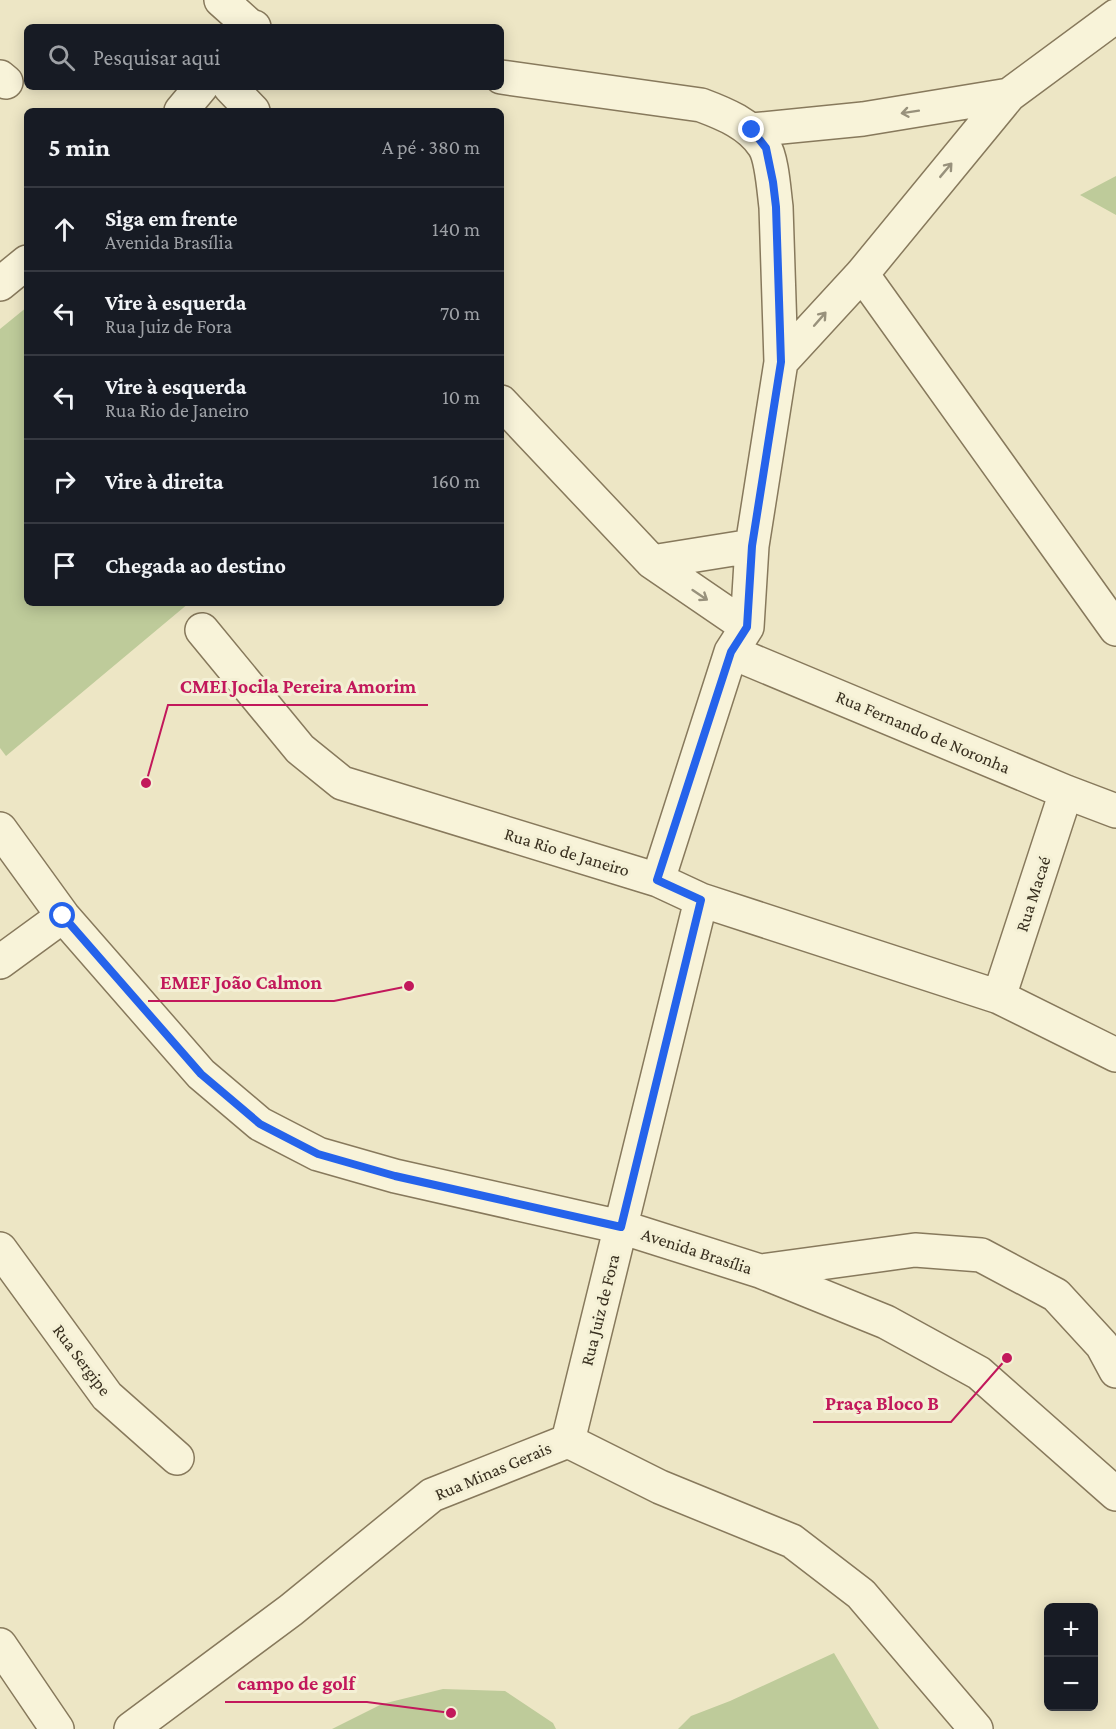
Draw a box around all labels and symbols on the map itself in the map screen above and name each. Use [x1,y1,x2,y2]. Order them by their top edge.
one-way arrow [900,106,920,117]
route end [738,116,764,142]
one-way arrow [939,163,952,179]
one-way arrow [813,312,827,327]
one-way arrow [691,588,708,601]
callout: CMEI Jocila Pereira Amorim [168,667,428,705]
text: CMEI Jocila Pereira Amorim [180,675,416,697]
street label: Rua Fernando de Noronha [833,686,1013,778]
street label: Rua Rio de Janeiro [502,823,632,881]
street label: Rua Macaé [1011,854,1055,934]
route start [49,902,75,928]
callout: EMEF João Calmon [148,963,334,1001]
text: EMEF João Calmon [160,971,322,993]
street label: Avenida Brasília [639,1224,755,1278]
street label: Rua Juiz de Fora [576,1252,624,1368]
street label: Rua Sergipe [49,1320,115,1400]
callout: Praça Bloco B [813,1384,951,1422]
text: Praça Bloco B [825,1392,939,1414]
street label: Rua Minas Gerais [432,1437,554,1505]
callout: campo de golf [225,1664,367,1702]
text: campo de golf [237,1672,356,1694]

